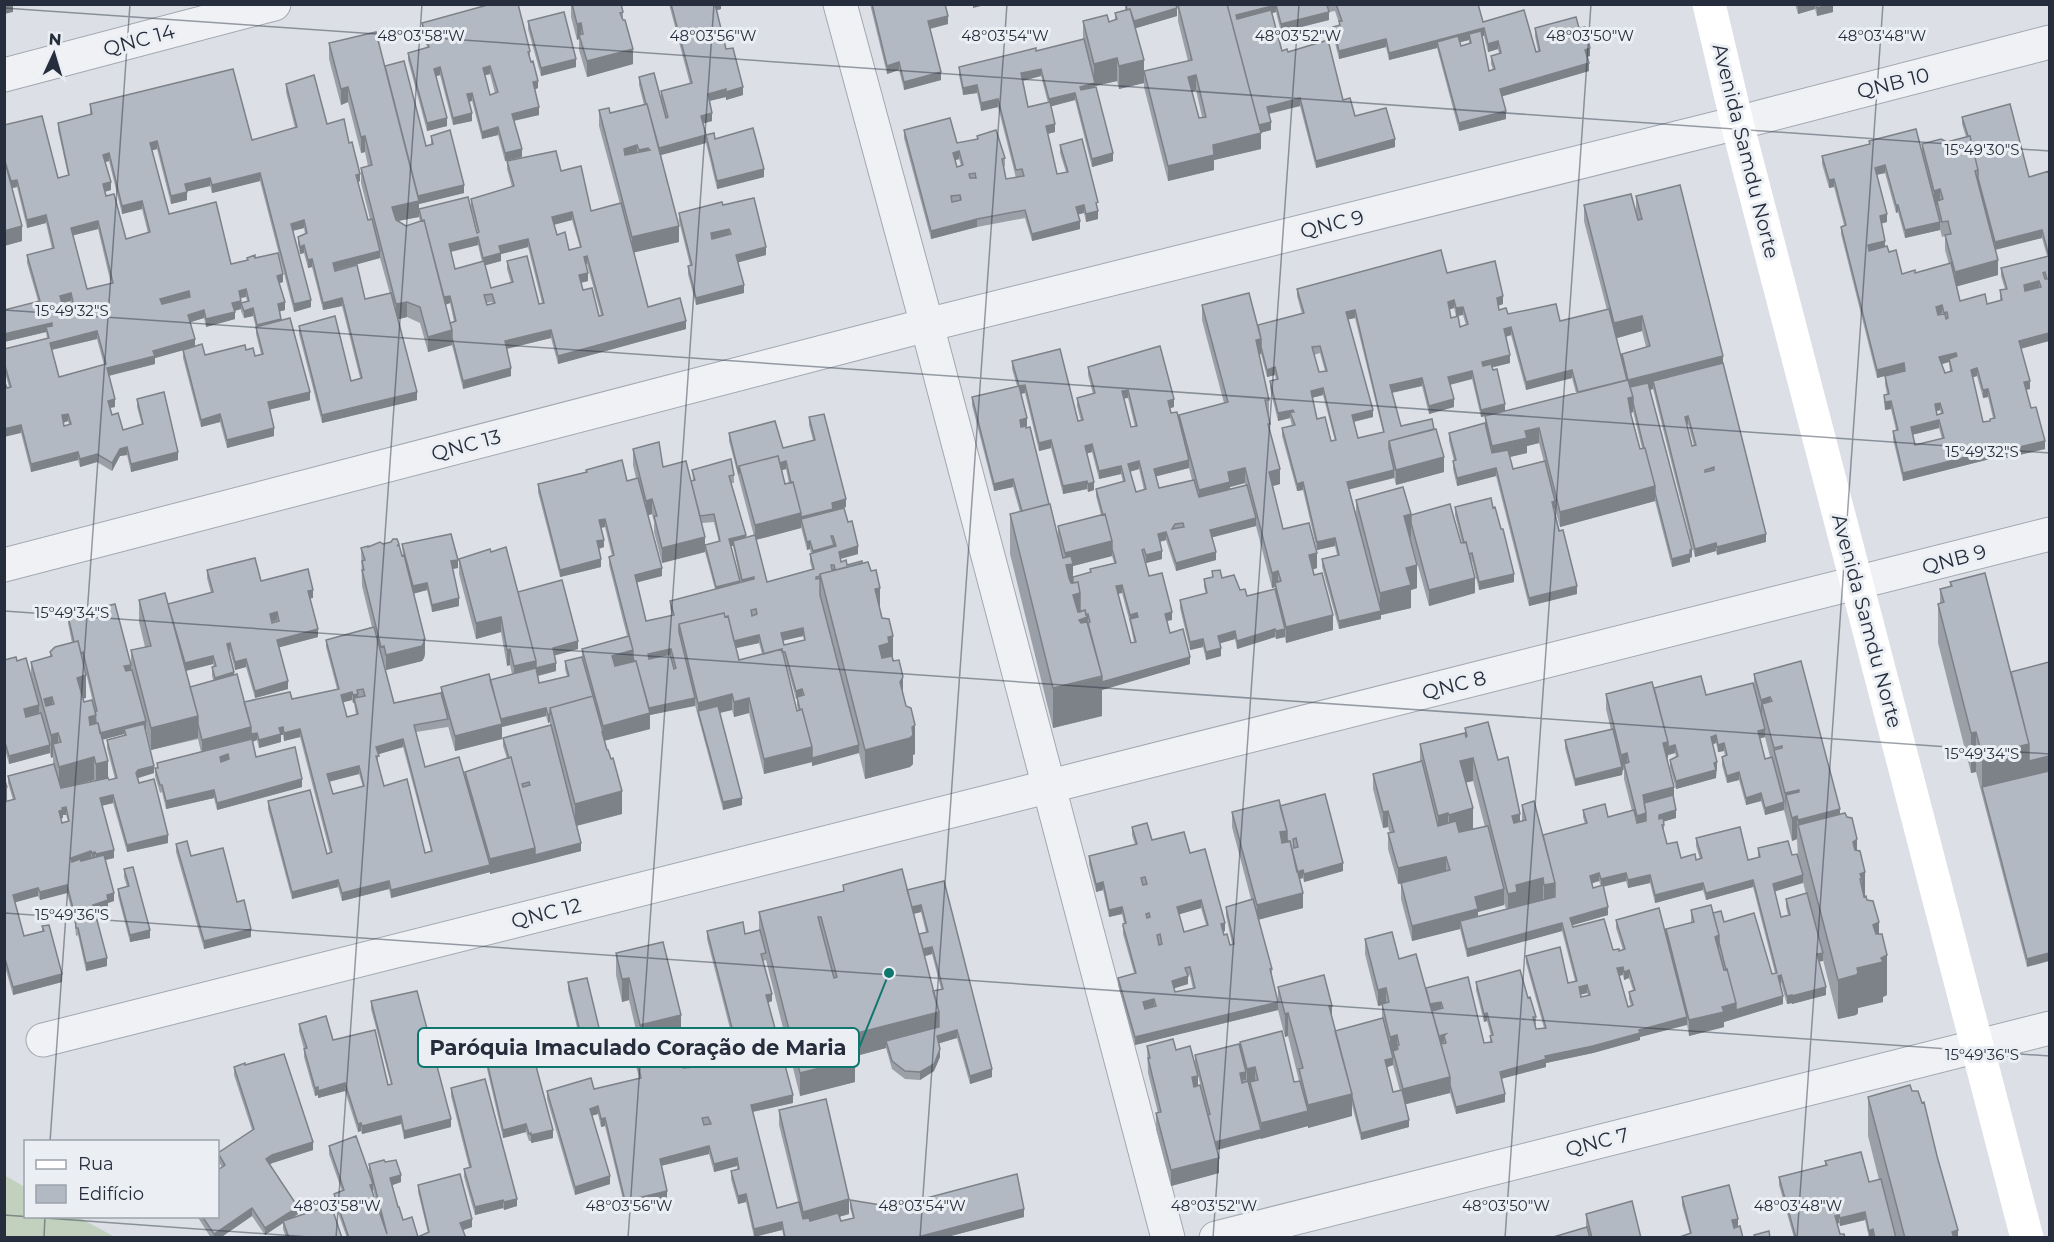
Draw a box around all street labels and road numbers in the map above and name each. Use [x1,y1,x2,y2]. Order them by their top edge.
street label: QNC 14 [101,19,177,61]
street label: Avenida Samdu Norte [1708,41,1784,261]
street label: QNB 10 [1854,62,1932,104]
street label: QNC 9 [1298,205,1366,243]
street label: QNC 13 [429,424,503,466]
street label: Avenida Samdu Norte [1827,511,1907,731]
street label: QNB 9 [1919,539,1989,579]
street label: QNC 8 [1419,665,1489,705]
street label: QNC 12 [509,893,583,933]
street label: QNC 7 [1563,1123,1631,1161]

